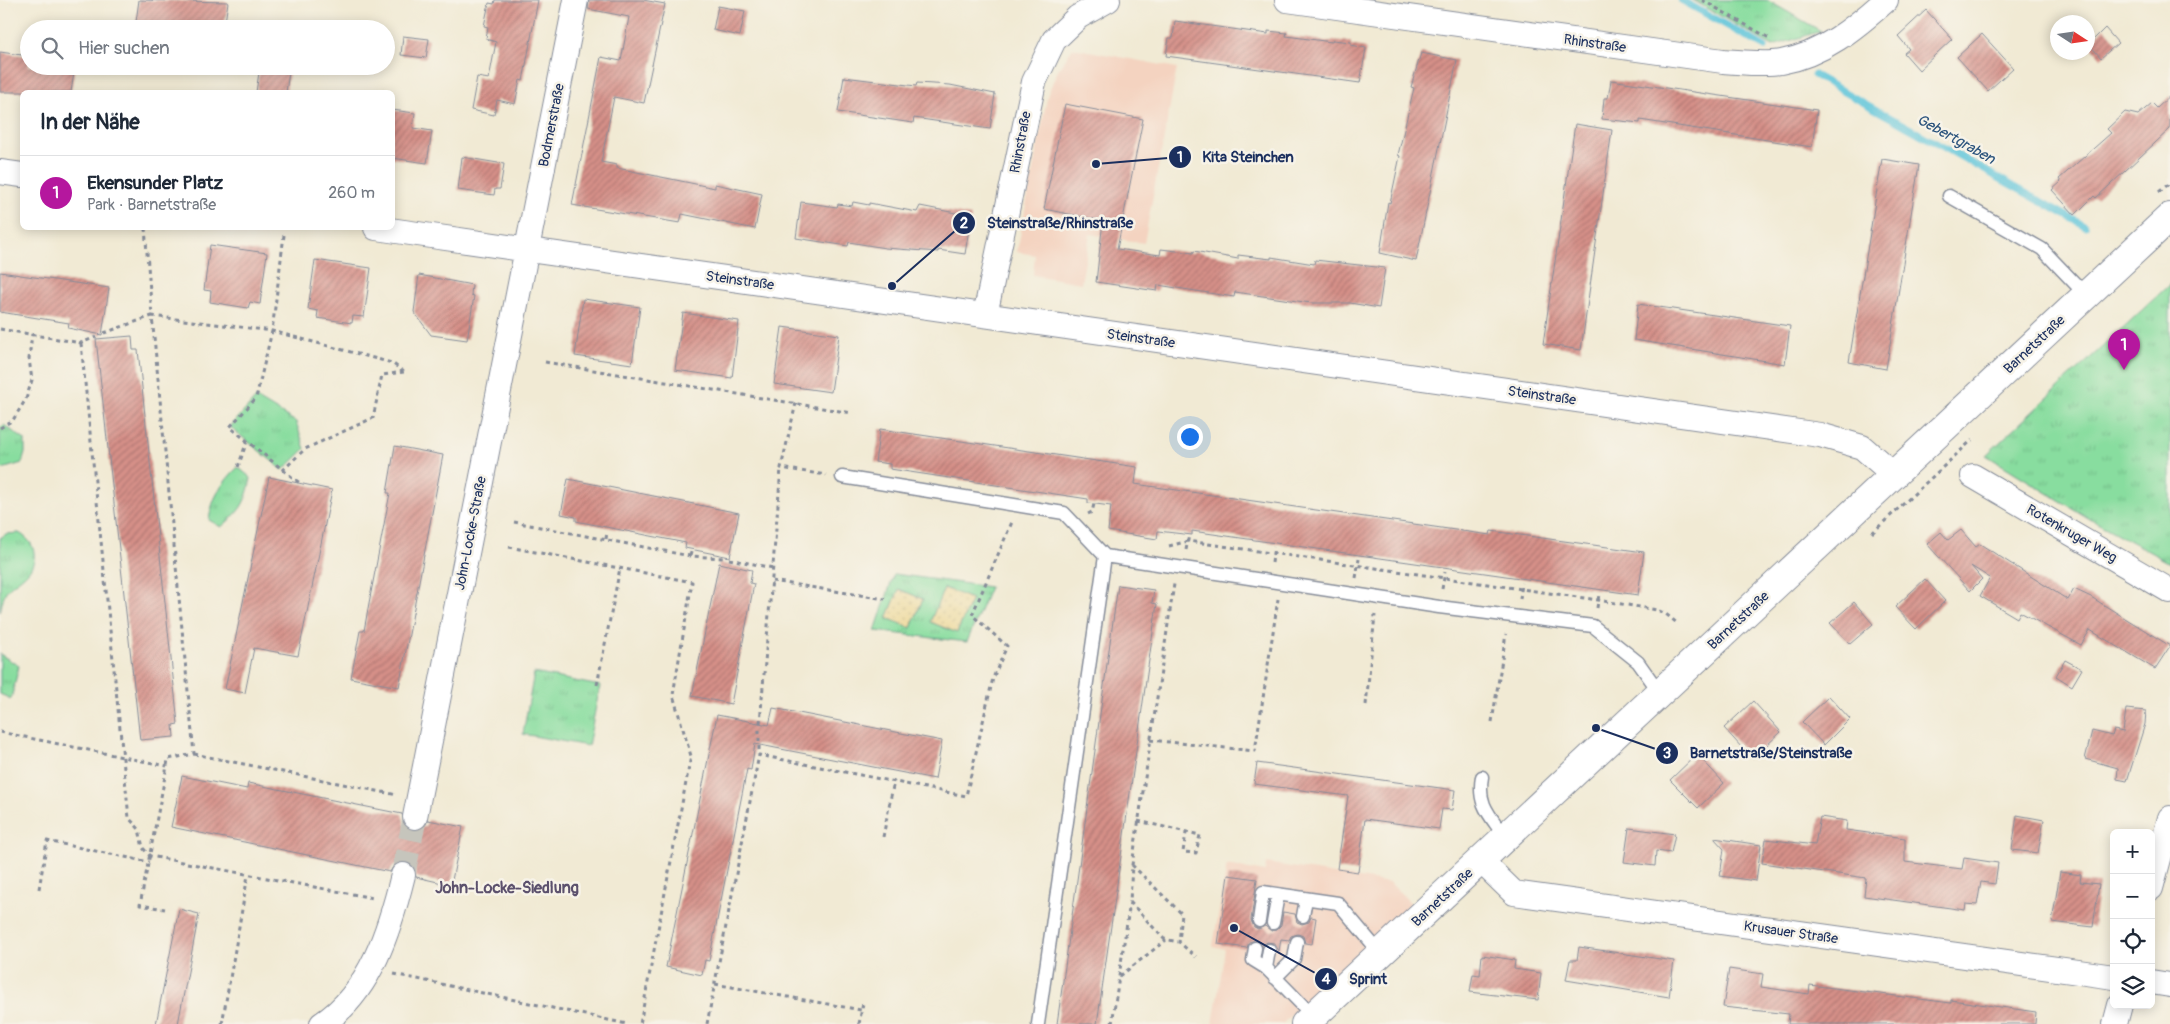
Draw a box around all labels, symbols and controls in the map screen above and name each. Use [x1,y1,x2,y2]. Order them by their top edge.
north arrow [2050,15,2095,60]
search box [20,20,395,75]
street label: Rhinstraße [1563,31,1627,56]
icon: search [38,34,66,62]
text: Hier suchen [78,36,170,60]
street label: Bodmerstraße [535,82,568,168]
text: In der Nähe [40,109,140,136]
street label: Rhinstraße [1006,110,1035,175]
water label: Gebertgraben [1913,110,1999,169]
callout: Kita Steinchen [1168,142,1304,172]
text: 1 [1177,148,1183,167]
text: Kita Steinchen [1202,148,1294,167]
text: Ekensunder Platz [87,171,223,195]
text: 1 [53,183,59,203]
text: 260 m [328,183,375,203]
text: Park · Barnetstraße [87,195,216,215]
callout: Steinstraße/Rhinstraße [952,208,1143,238]
text: 2 [960,214,968,233]
text: Steinstraße/Rhinstraße [987,214,1134,233]
street label: Steinstraße [705,267,775,294]
street label: Barnetstraße [2000,312,2069,377]
street label: Steinstraße [1106,325,1176,352]
pin: 1 [2108,329,2140,370]
street label: Steinstraße [1507,382,1577,409]
your location [1177,424,1203,450]
street label: John-Locke-Straße [451,475,490,592]
street label: Rotenkruger Weg [2024,501,2120,566]
street label: Barnetstraße [1704,588,1773,653]
callout: Barnetstraße/Steinstraße [1655,738,1862,768]
text: 3 [1663,744,1671,763]
text: Barnetstraße/Steinstraße [1690,744,1853,763]
map controls [2110,829,2155,1009]
button: + [2110,829,2155,874]
street label: Barnetstraße [1408,865,1477,930]
button: − [2110,874,2155,919]
district label: John-Locke-Siedlung [435,878,579,898]
street label: Krusauer Straße [1743,917,1839,948]
button: locate [2110,919,2155,964]
callout: Sprint [1314,964,1397,994]
button: layers [2110,964,2155,1009]
text: 4 [1322,970,1331,989]
text: Sprint [1349,970,1388,989]

